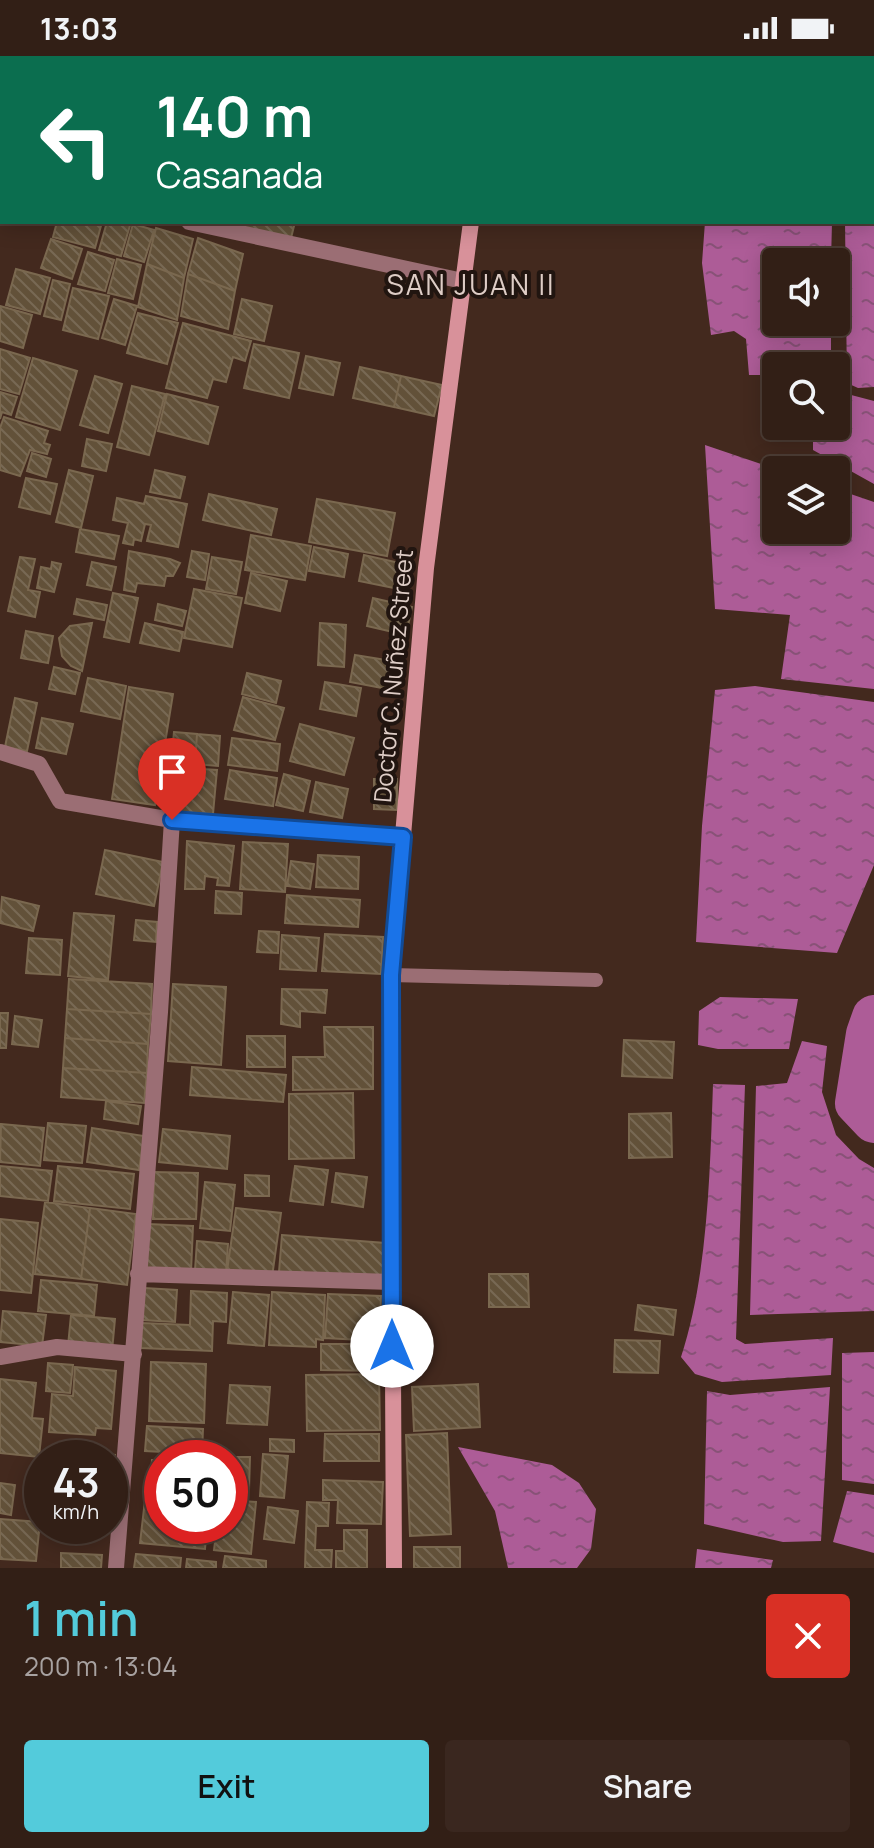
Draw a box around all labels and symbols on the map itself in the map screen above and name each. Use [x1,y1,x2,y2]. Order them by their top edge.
district label: SAN JUAN II [386,265,556,303]
street label: Doctor C. Nuñez Street [365,548,420,804]
pin [138,738,206,820]
position arrow [350,1304,434,1388]
speed limit sign: 50 [144,1440,248,1544]

